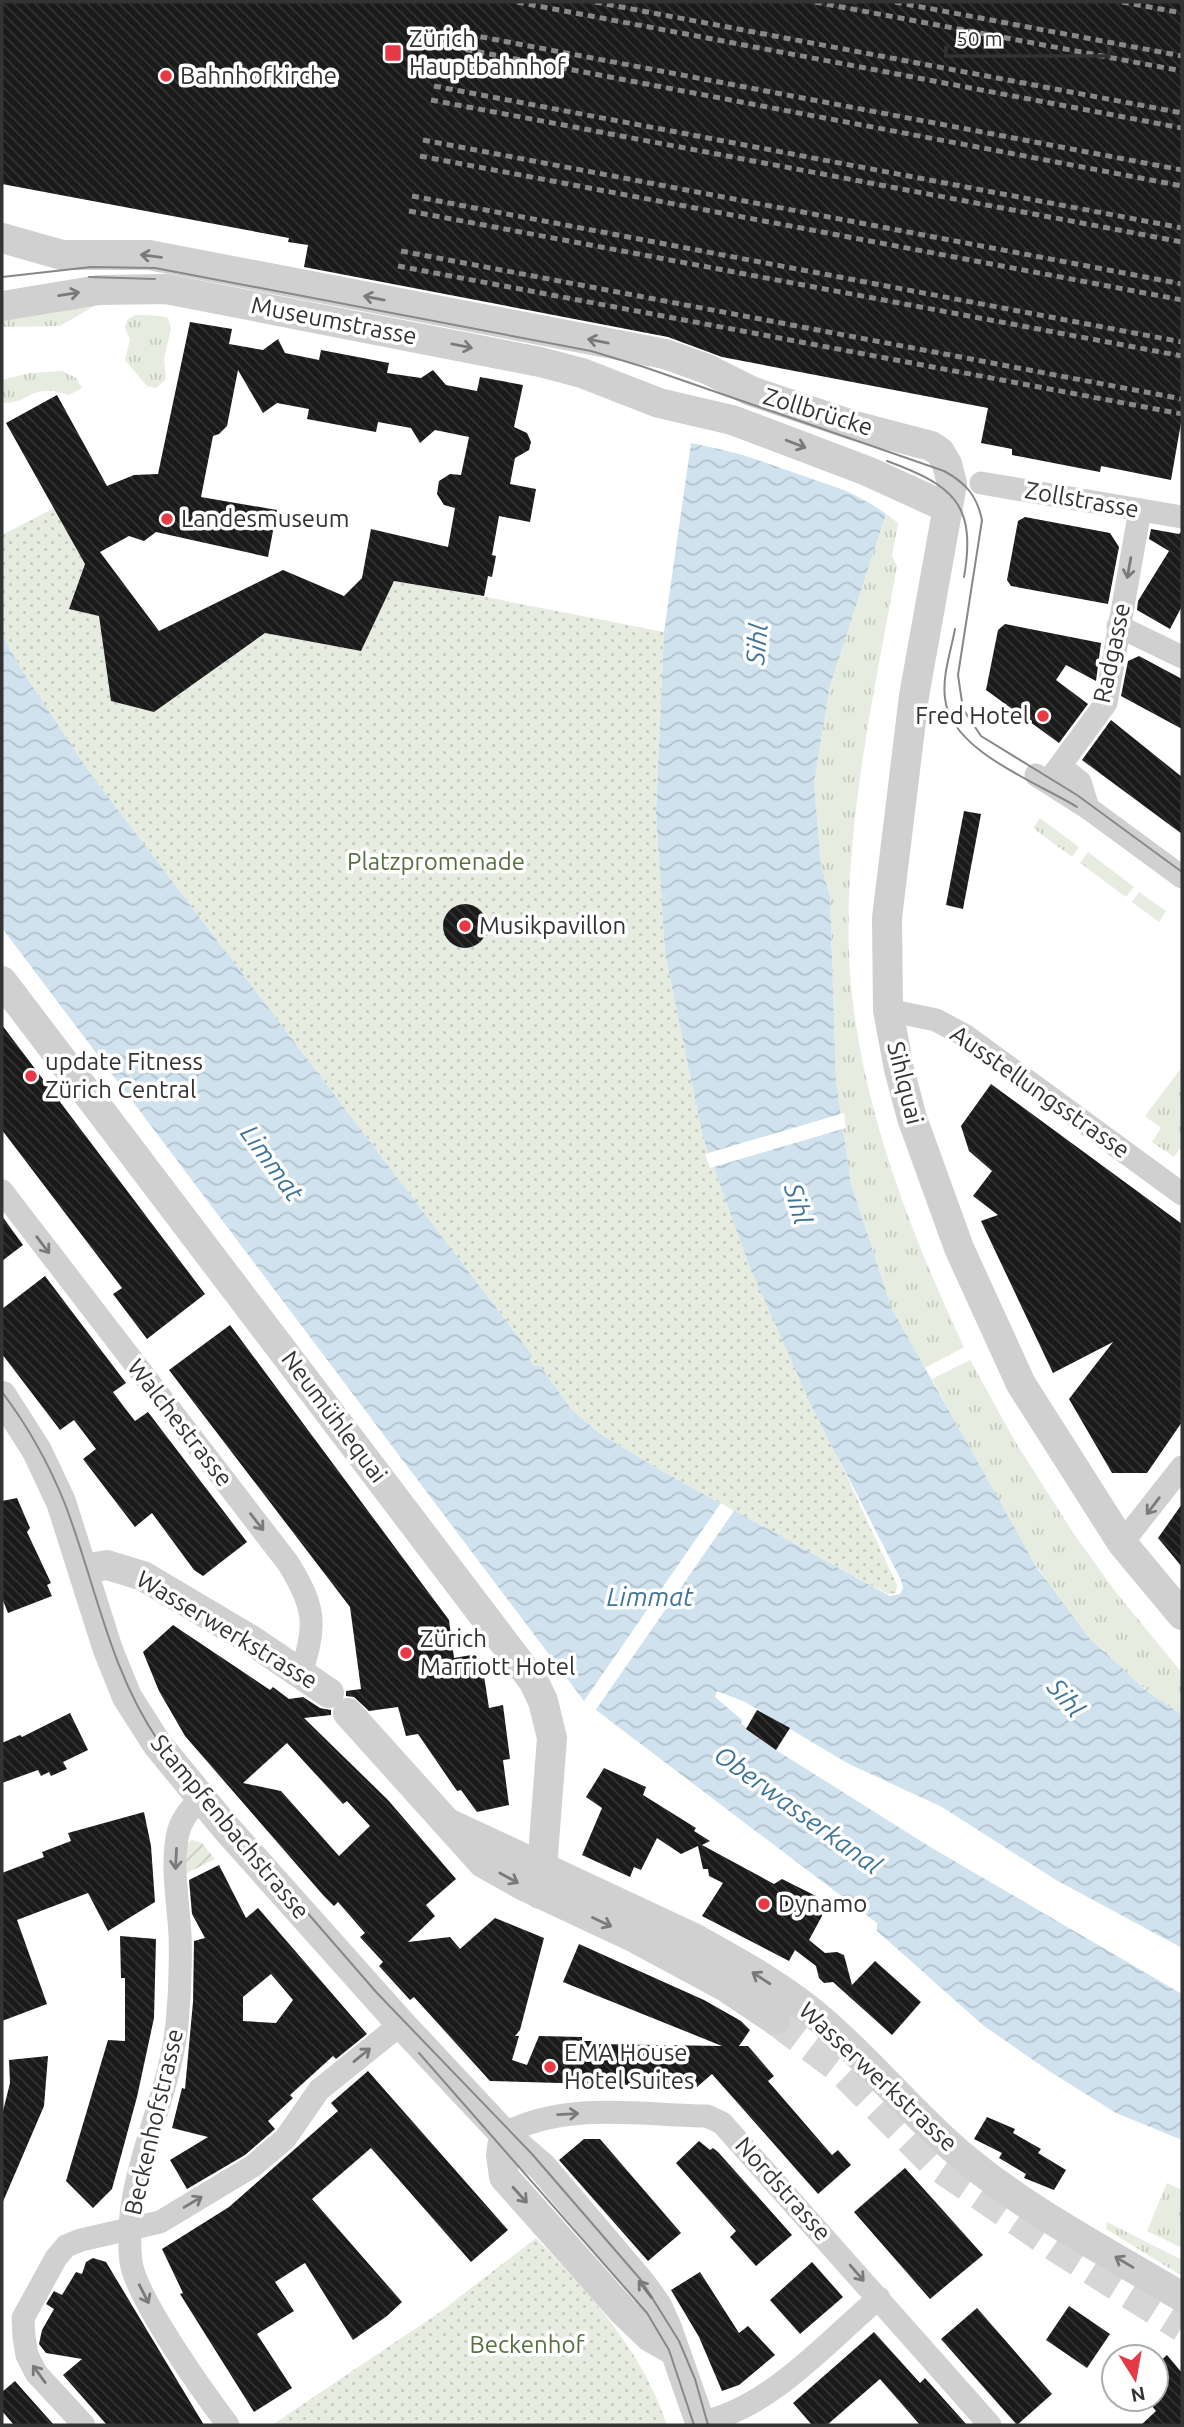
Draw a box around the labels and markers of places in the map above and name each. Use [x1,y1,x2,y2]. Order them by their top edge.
place label: Zürich Hauptbahnhof [409,25,567,80]
marker: Zürich Hauptbahnhof [383,43,403,63]
place label: Bahnhofkirche [180,62,337,89]
marker: Bahnhofkirche [158,68,174,84]
place label: Landesmuseum [181,505,349,532]
marker: Landesmuseum [159,511,175,527]
place label: Fred Hotel [915,702,1029,729]
marker: Fred Hotel [1035,708,1051,724]
place label: Musikpavillon [479,912,626,939]
marker: Musikpavillon [457,918,473,934]
place label: update Fitness Zürich Central [45,1048,203,1103]
marker: update Fitness Zürich Central [23,1068,39,1084]
place label: Zürich Marriott Hotel [420,1625,575,1680]
marker: Zürich Marriott Hotel [398,1645,414,1661]
place label: Dynamo [778,1890,867,1917]
marker: Dynamo [756,1896,772,1912]
place label: EMA House Hotel Suites [564,2039,694,2094]
marker: EMA House Hotel Suites [542,2059,558,2075]

